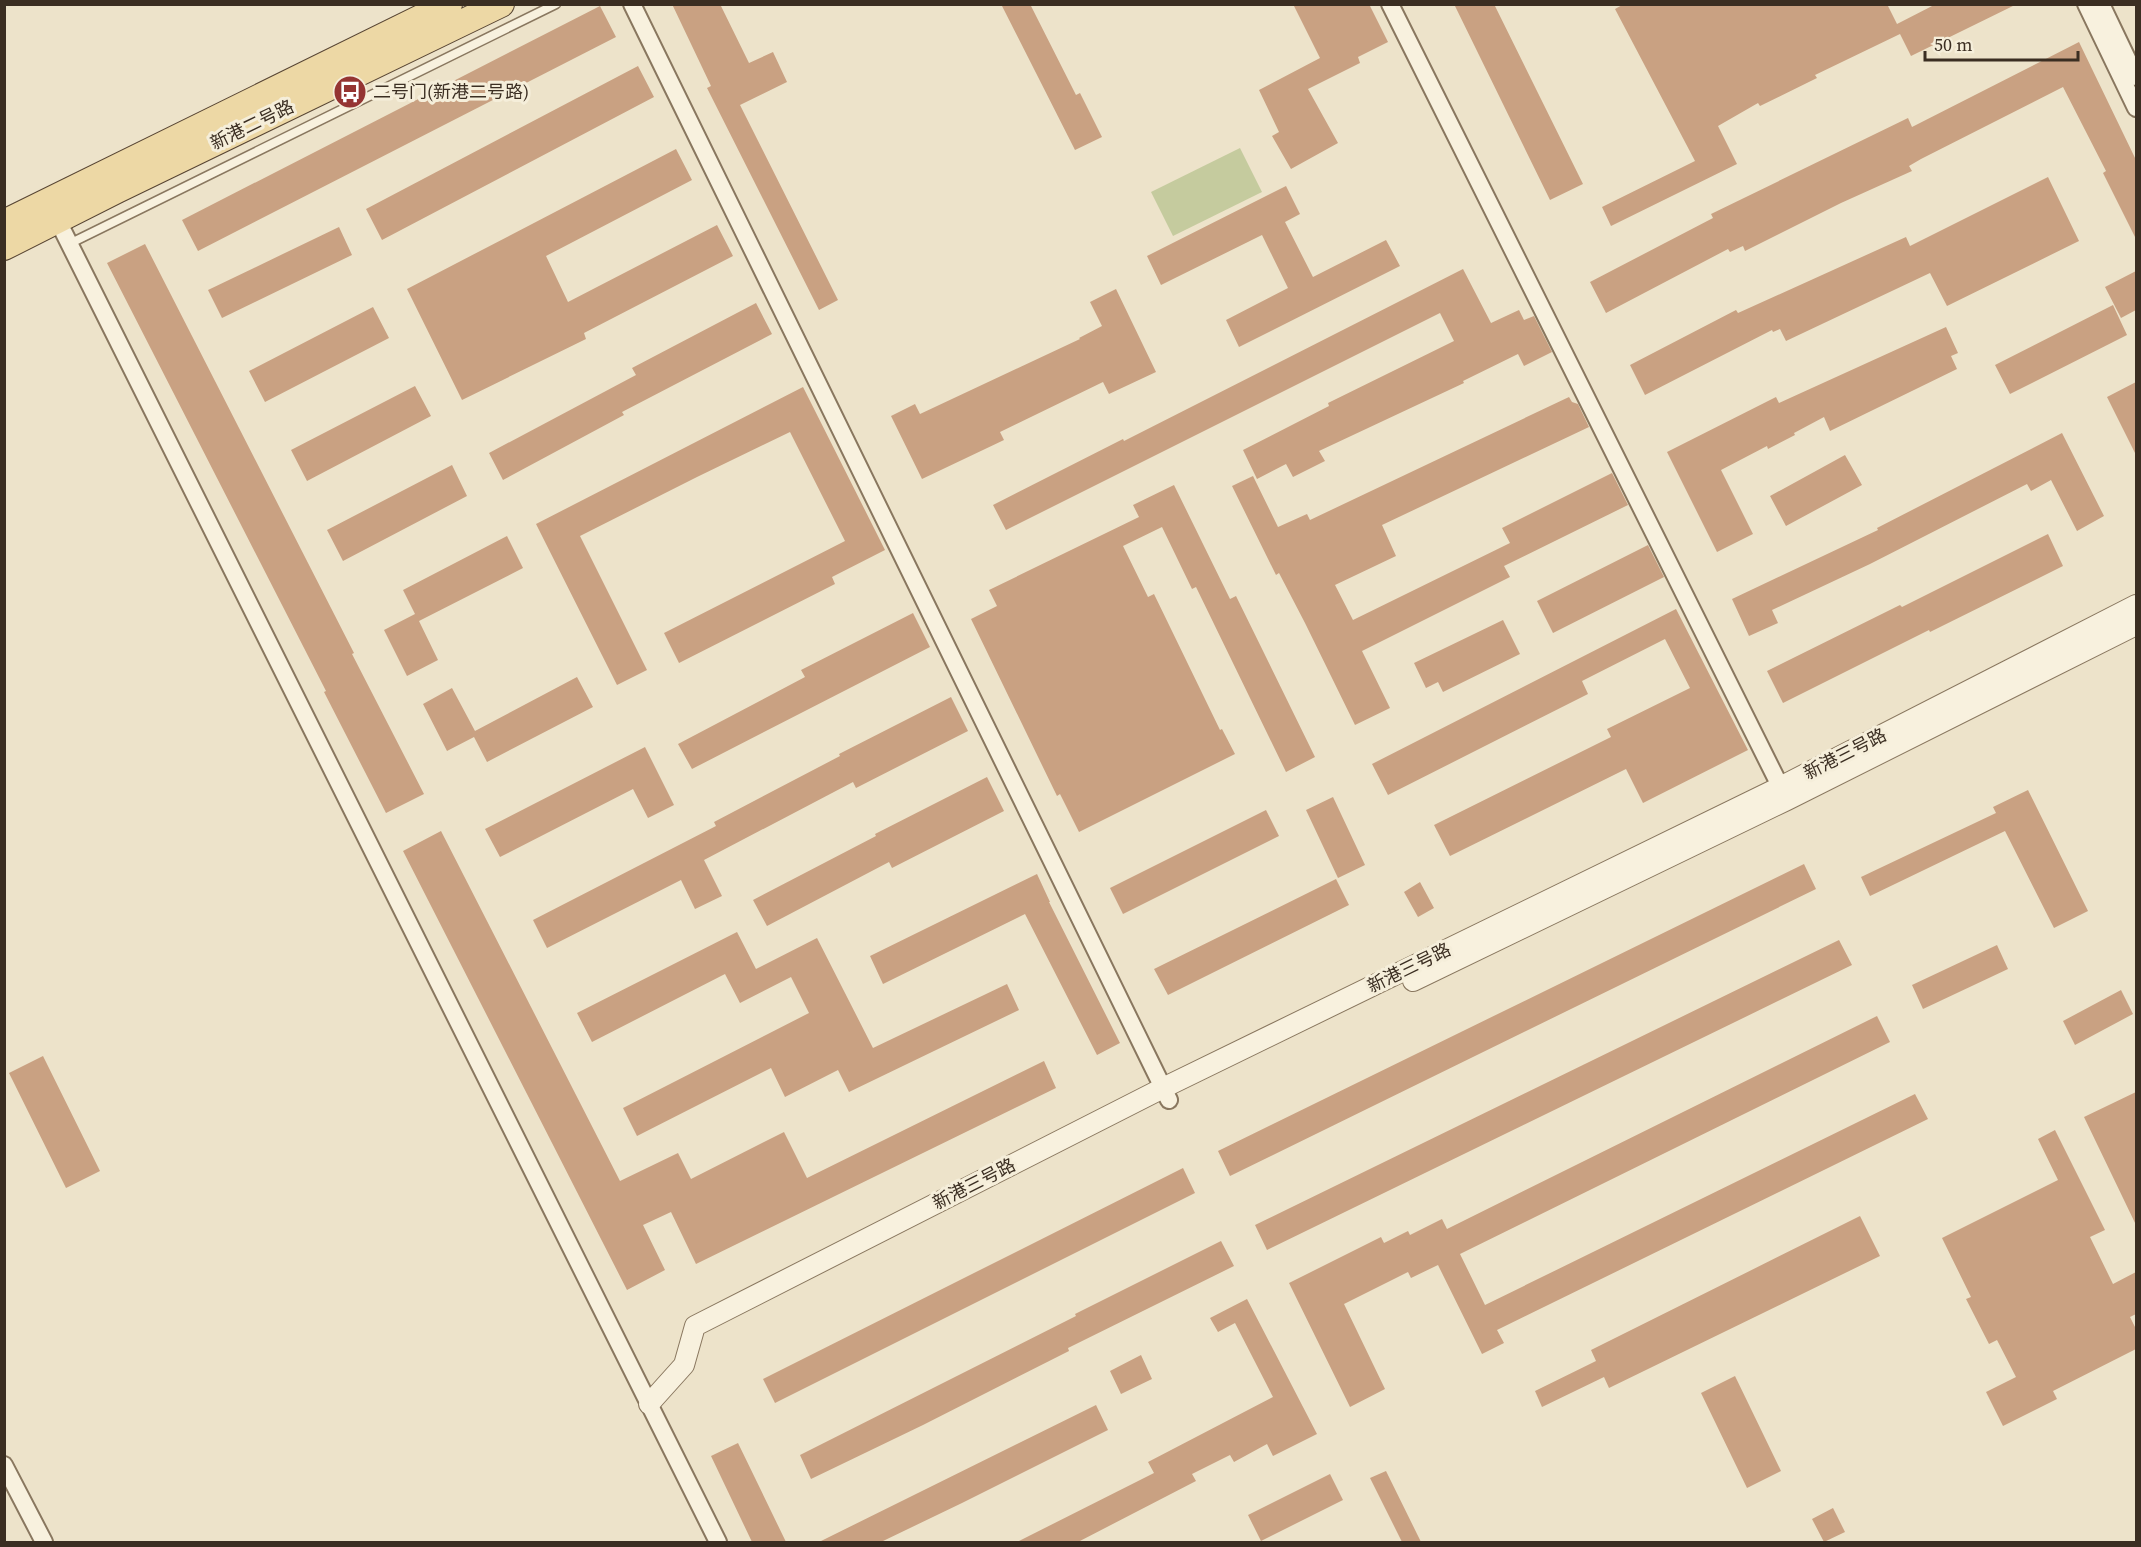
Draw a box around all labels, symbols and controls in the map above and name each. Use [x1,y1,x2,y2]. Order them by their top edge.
scale bar [1925,24,2078,62]
text: 50 m [1934,32,1972,57]
bus stop icon: 二号门(新港二号路) [332,74,368,110]
place label: 二号门(新港二号路) [373,79,529,104]
street label: 新港二号路 [206,94,298,156]
street label: 新港三号路 [1799,722,1891,785]
street label: 新港三号路 [1363,937,1455,999]
street label: 新港三号路 [928,1152,1020,1215]

